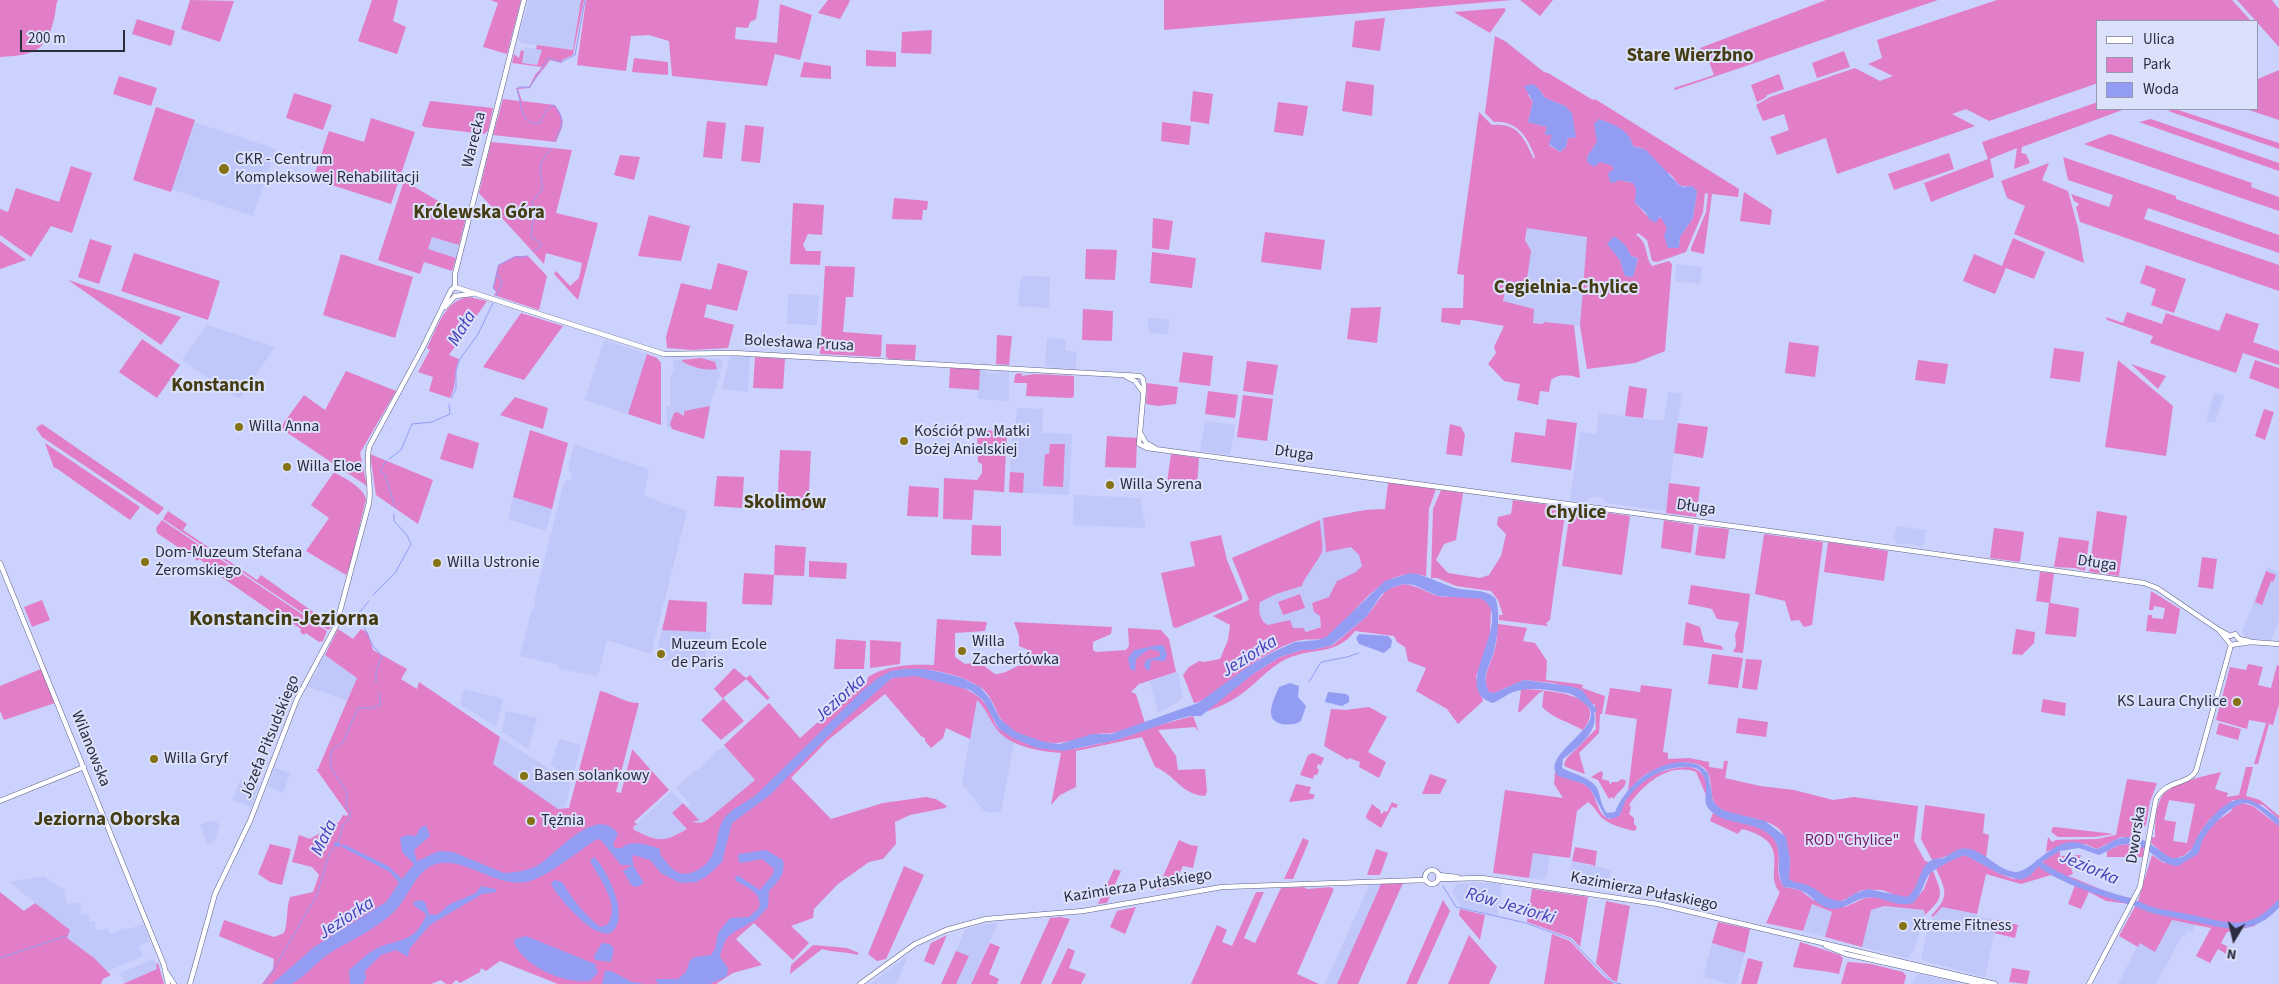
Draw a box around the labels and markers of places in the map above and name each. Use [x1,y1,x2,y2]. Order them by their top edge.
place label: CKR - Centrum Kompleksowej Rehabilitacji [235,150,420,188]
marker: CKR - Centrum Kompleksowej Rehabilitacji [217,162,231,176]
place label: Willa Anna [249,417,319,437]
marker: Willa Anna [233,421,245,433]
place label: Kościół pw. Matki Bożej Anielskiej [914,422,1030,460]
marker: Kościół pw. Matki Bożej Anielskiej [898,435,910,447]
place label: Willa Eloe [297,457,362,477]
marker: Willa Eloe [281,461,293,473]
place label: Willa Syrena [1120,475,1202,495]
marker: Willa Syrena [1104,479,1116,491]
place label: Dom-Muzeum Stefana Żeromskiego [155,543,302,581]
place label: Willa Ustronie [447,553,540,573]
marker: Dom-Muzeum Stefana Żeromskiego [139,556,151,568]
marker: Willa Ustronie [431,557,443,569]
place label: Willa Zachertówka [972,632,1059,670]
place label: Muzeum Ecole de Paris [671,635,767,673]
marker: Willa Zachertówka [956,645,968,657]
marker: Muzeum Ecole de Paris [655,648,667,660]
place label: KS Laura Chylice [2117,692,2227,712]
marker: KS Laura Chylice [2231,696,2243,708]
place label: Willa Gryf [164,749,228,769]
marker: Willa Gryf [148,753,160,765]
place label: Basen solankowy [534,766,650,786]
marker: Basen solankowy [518,770,530,782]
place label: Tężnia [541,811,584,831]
marker: Tężnia [525,815,537,827]
place label: Xtreme Fitness [1913,916,2011,936]
marker: Xtreme Fitness [1897,920,1909,932]

